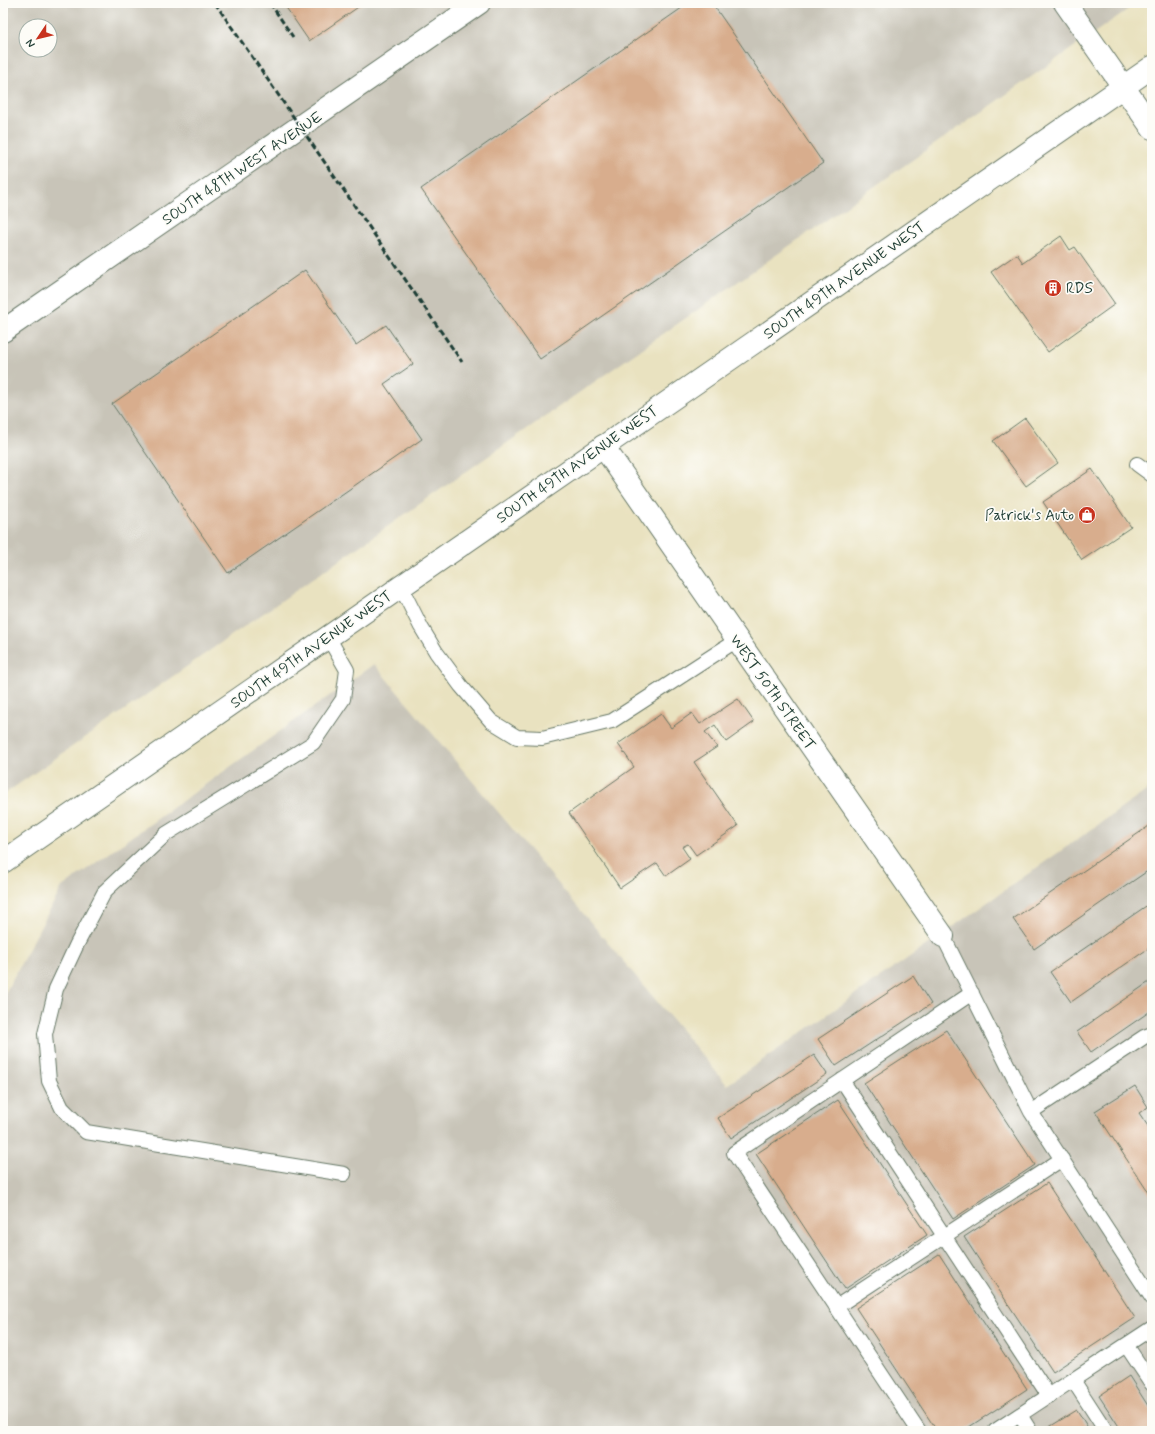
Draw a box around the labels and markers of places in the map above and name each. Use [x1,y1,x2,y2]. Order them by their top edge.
building icon: RDS [1043,278,1063,298]
place label: RDS [1066,279,1093,299]
shop icon: Patrick's Auto [1077,505,1097,525]
place label: Patrick's Auto [985,506,1074,526]

